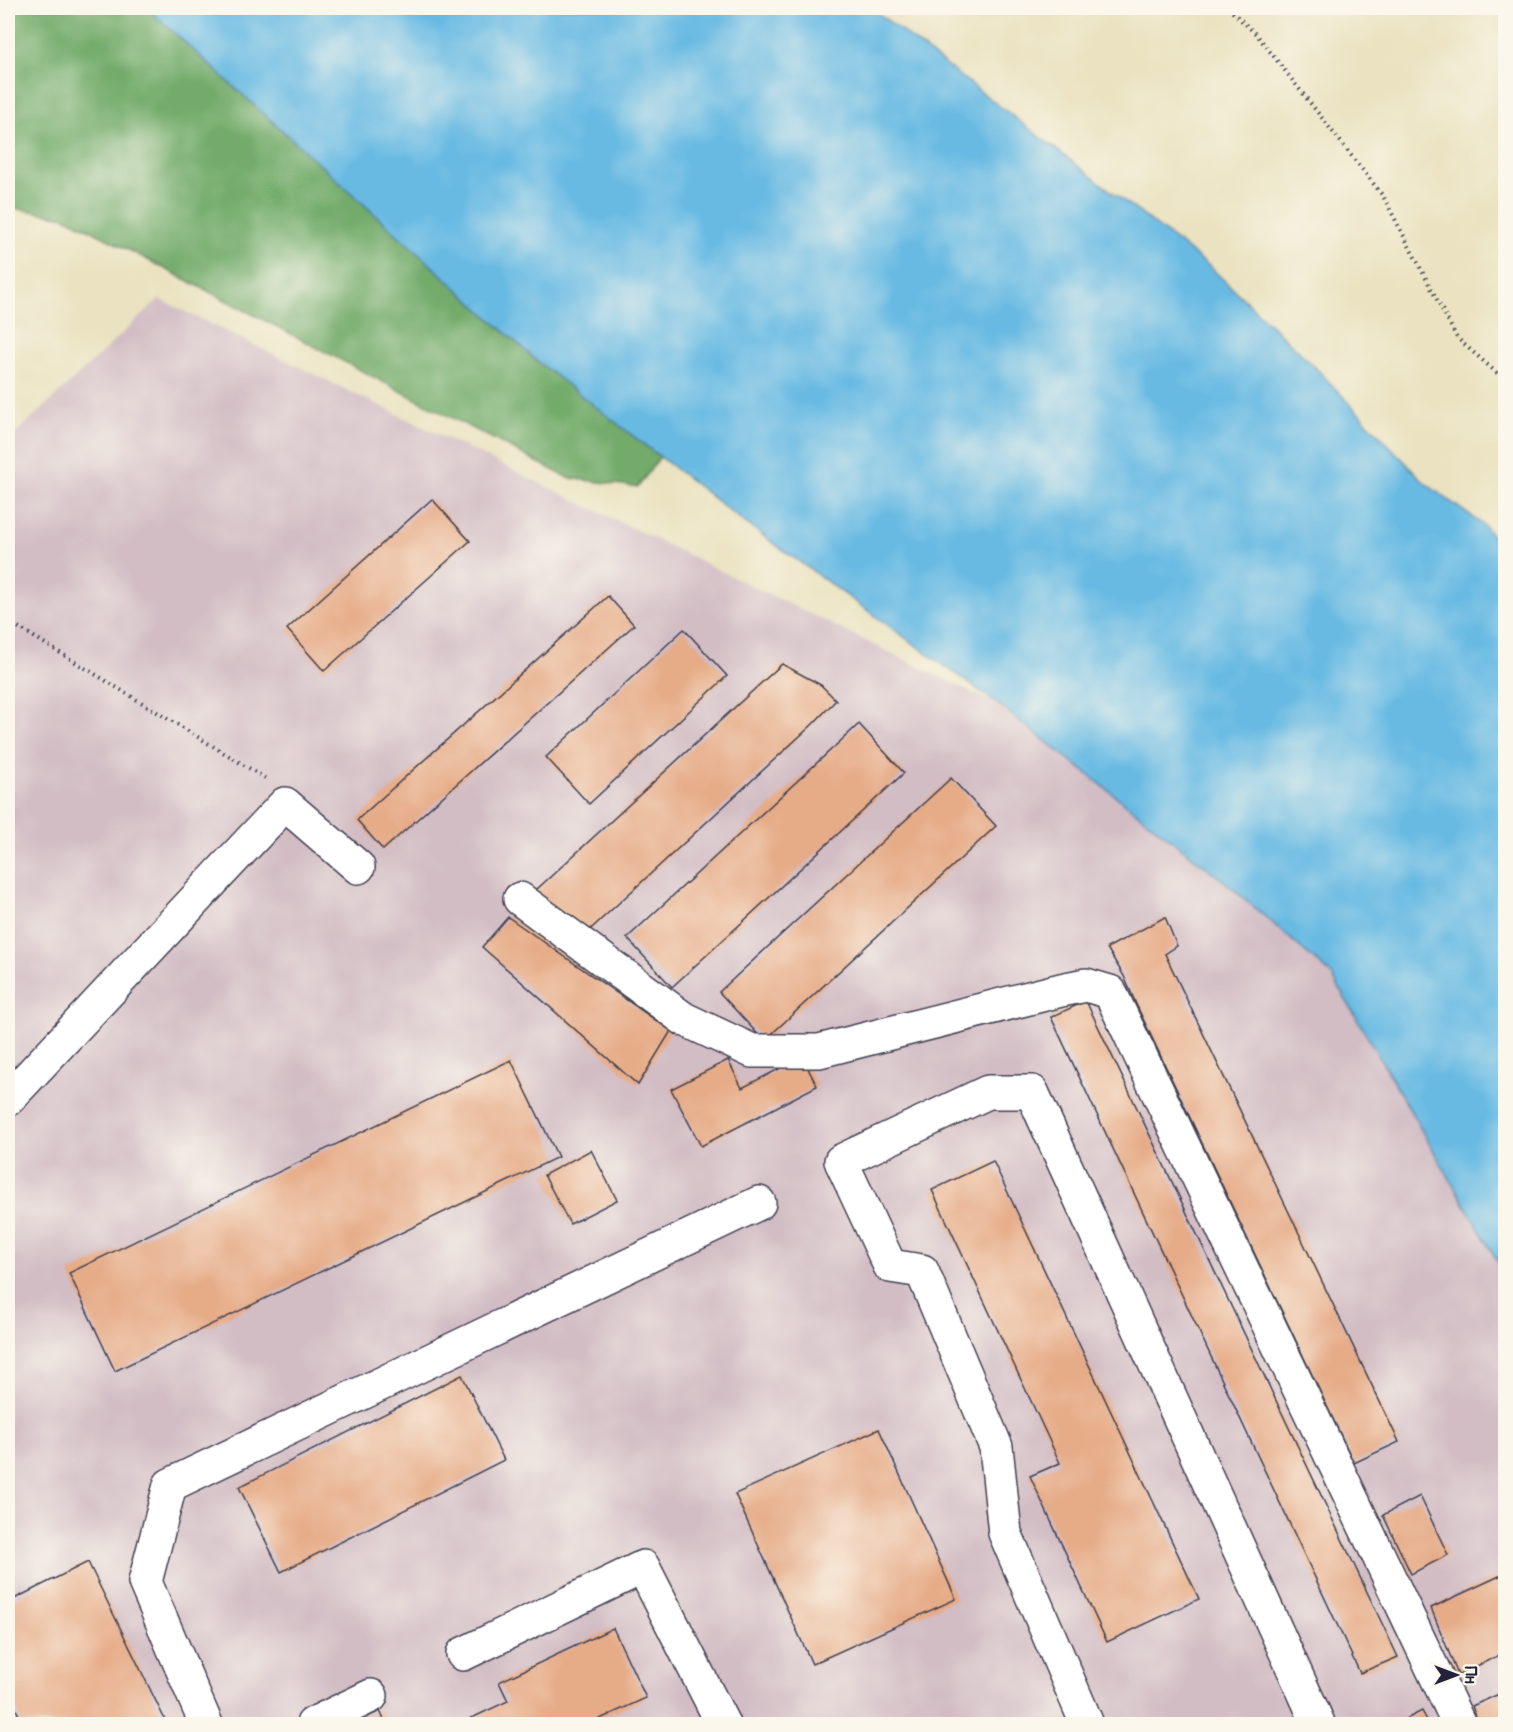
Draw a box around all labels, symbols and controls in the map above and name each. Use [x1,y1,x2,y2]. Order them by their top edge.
north arrow [1426,1645,1486,1705]
text: Пн [1460,1666,1480,1684]

